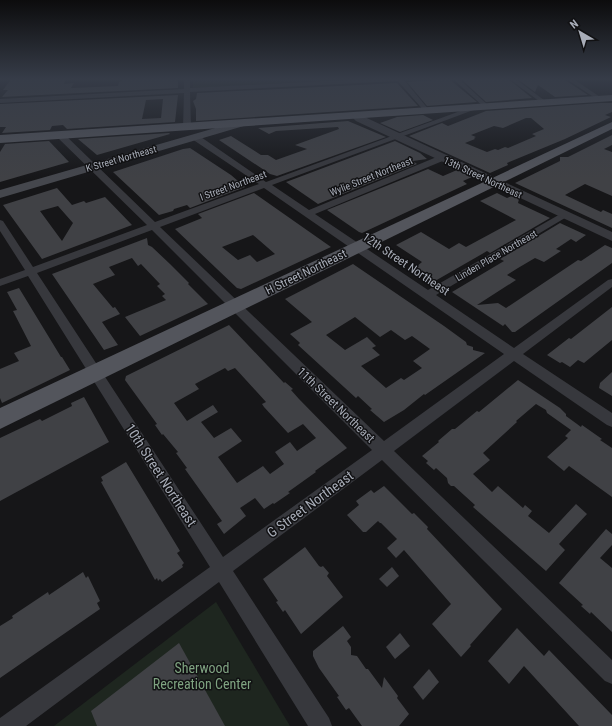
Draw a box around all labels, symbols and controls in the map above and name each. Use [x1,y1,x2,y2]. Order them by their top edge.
north arrow [560,12,600,52]
text: N [567,17,581,32]
street label: K Street Northeast [85,143,158,174]
street label: Wylie Street Northeast [328,155,414,198]
street label: 13th Street Northeast [442,155,524,200]
street label: I Street Northeast [198,168,268,203]
street label: Linden Place Northeast [454,228,539,283]
street label: 12th Street Northeast [360,230,453,299]
street label: H Street Northeast [263,246,349,298]
street label: 11th Street Northeast [294,365,378,446]
street label: 10th Street Northeast [122,421,200,529]
street label: G Street Northeast [264,467,356,541]
park label: Sherwood Recreation Center [153,660,251,692]

